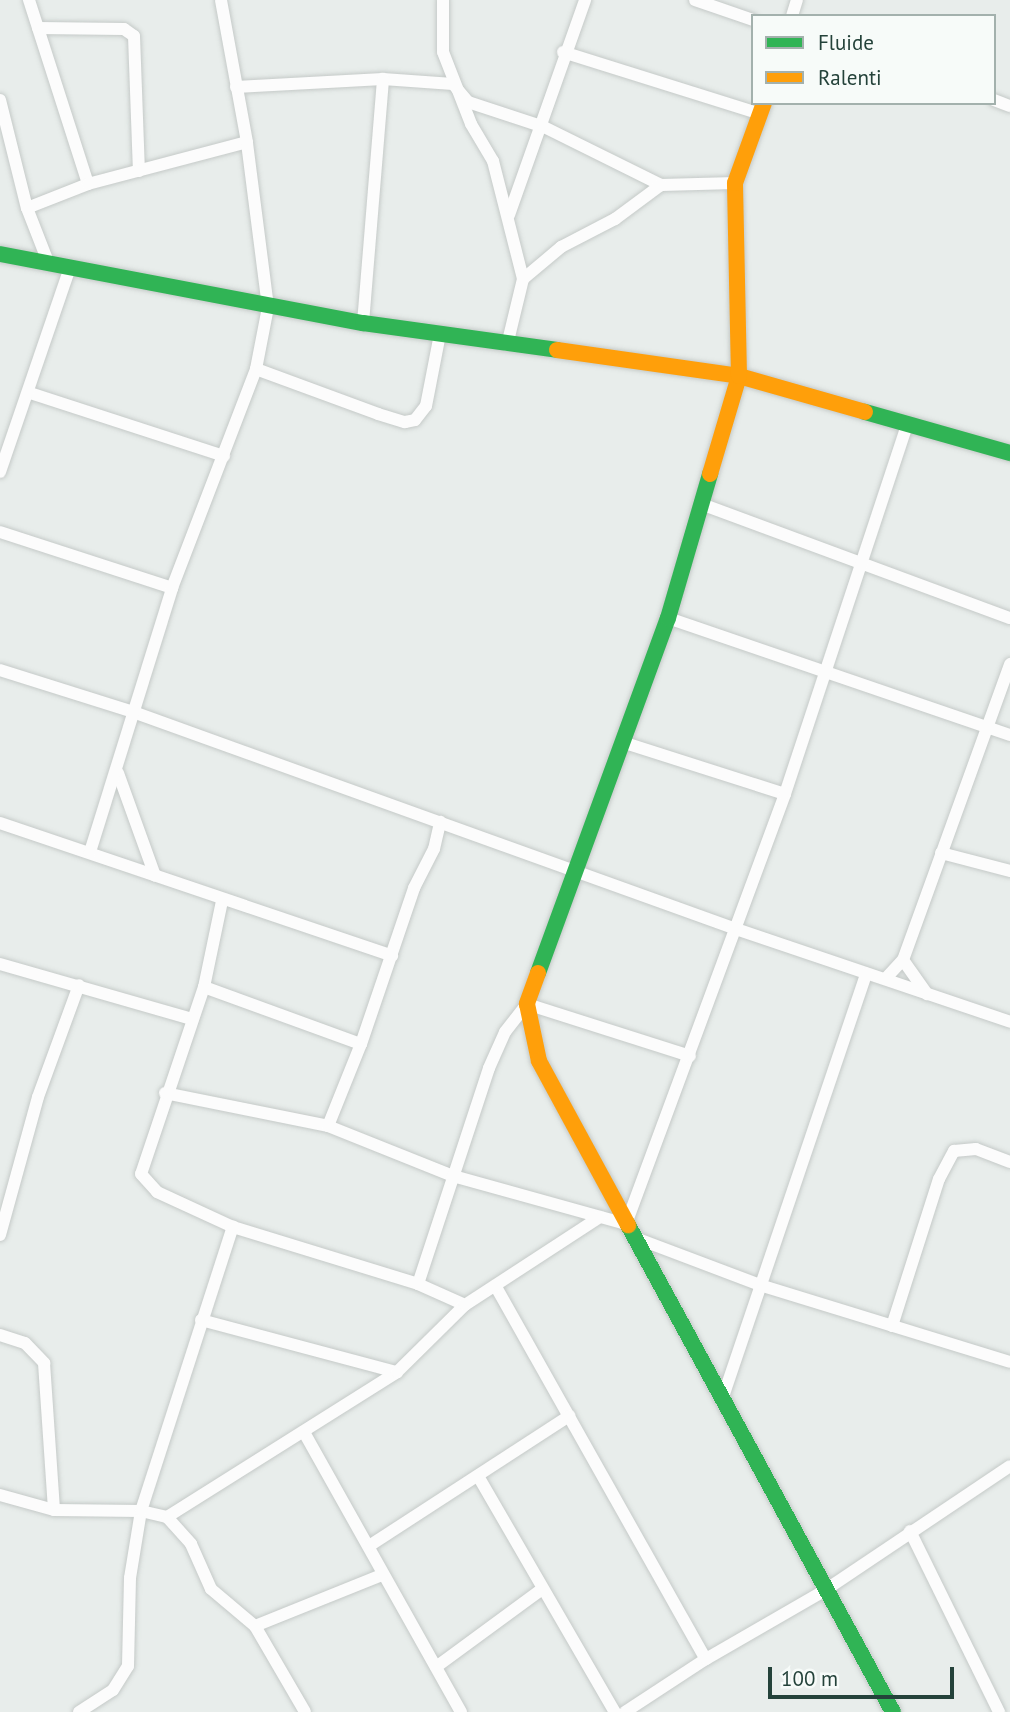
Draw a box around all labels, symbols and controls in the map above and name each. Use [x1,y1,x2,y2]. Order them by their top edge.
legend [751,14,996,105]
text: Fluide [818,29,874,56]
text: Ralenti [818,64,882,91]
scale bar [772,1652,958,1696]
text: 100 m [781,1665,838,1692]

